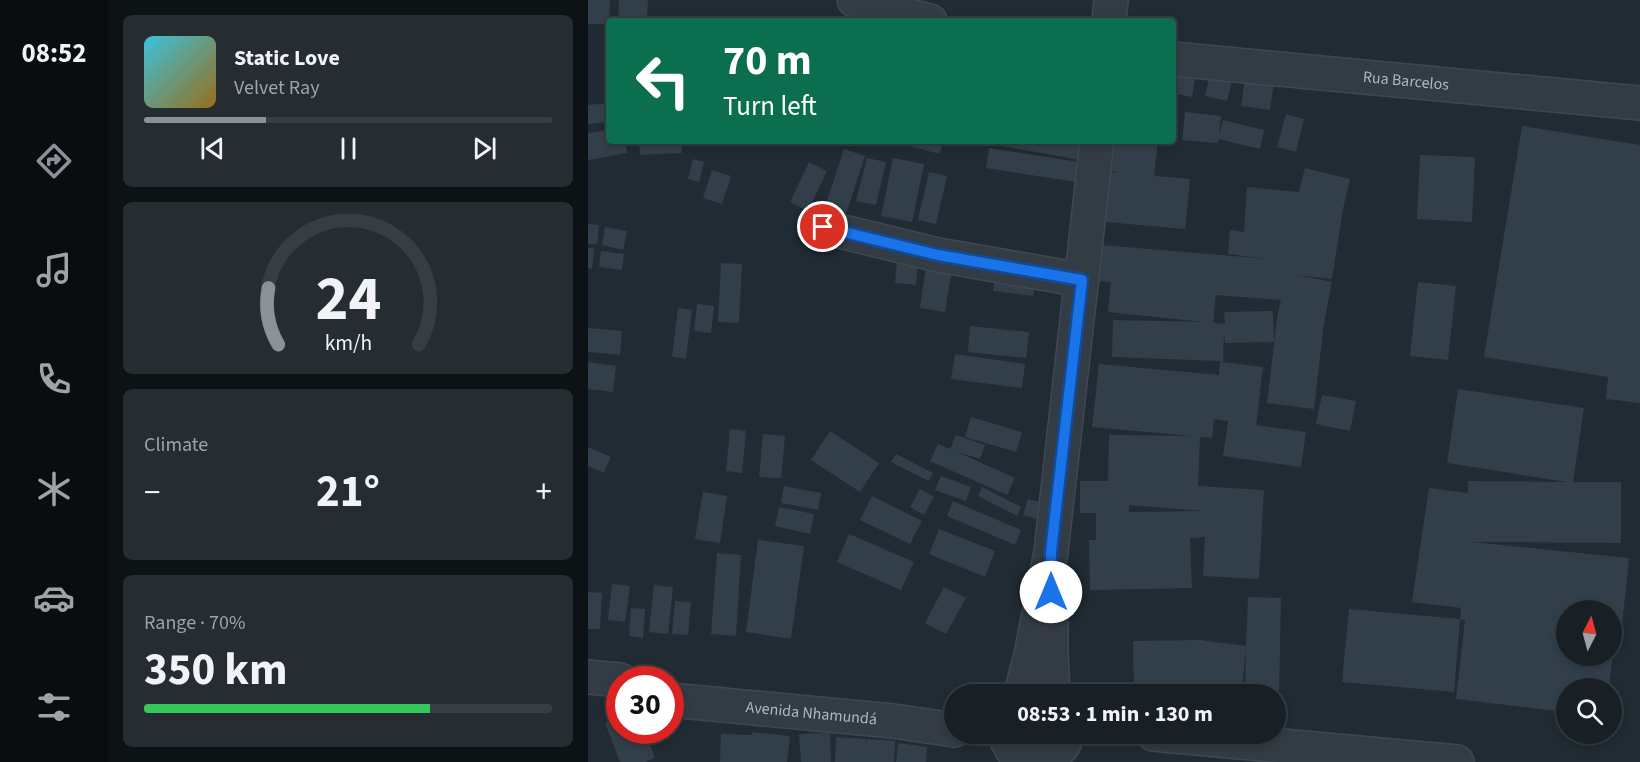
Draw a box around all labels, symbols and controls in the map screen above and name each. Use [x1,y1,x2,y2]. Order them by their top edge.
text: 70 m [723,31,812,91]
text: 08:52 [21,34,87,73]
text: Static Love [234,42,340,74]
icon: left [624,42,702,120]
street label: Rua Barcelos [1362,66,1450,96]
text: Velvet Ray [234,74,320,102]
text: Turn left [723,87,817,126]
icon: previous [196,132,229,165]
icon: pause [332,132,365,165]
icon: next [468,132,501,165]
icon: directions [33,140,75,182]
pin [797,201,848,252]
icon: arrive [806,210,839,243]
icon: music [33,249,75,291]
text: 24 [315,255,381,344]
text: km/h [324,328,372,359]
icon: phone [33,358,75,400]
text: Climate [144,431,208,459]
text: 21° [316,460,380,524]
icon: climate [33,468,75,510]
text: − [144,469,160,516]
text: + [536,469,552,516]
position arrow [1019,560,1083,624]
icon: car [33,577,75,619]
north arrow [1556,600,1622,666]
map controls [1556,600,1622,744]
text: Range · 70% [144,609,245,637]
text: 350 km [144,638,288,702]
speed limit sign: 30 [606,666,684,744]
button: search [1556,678,1622,744]
icon: filters [33,686,75,728]
street label: Avenida Nhamundá [745,696,878,730]
text: 08:53 · 1 min · 130 m [1017,698,1213,730]

